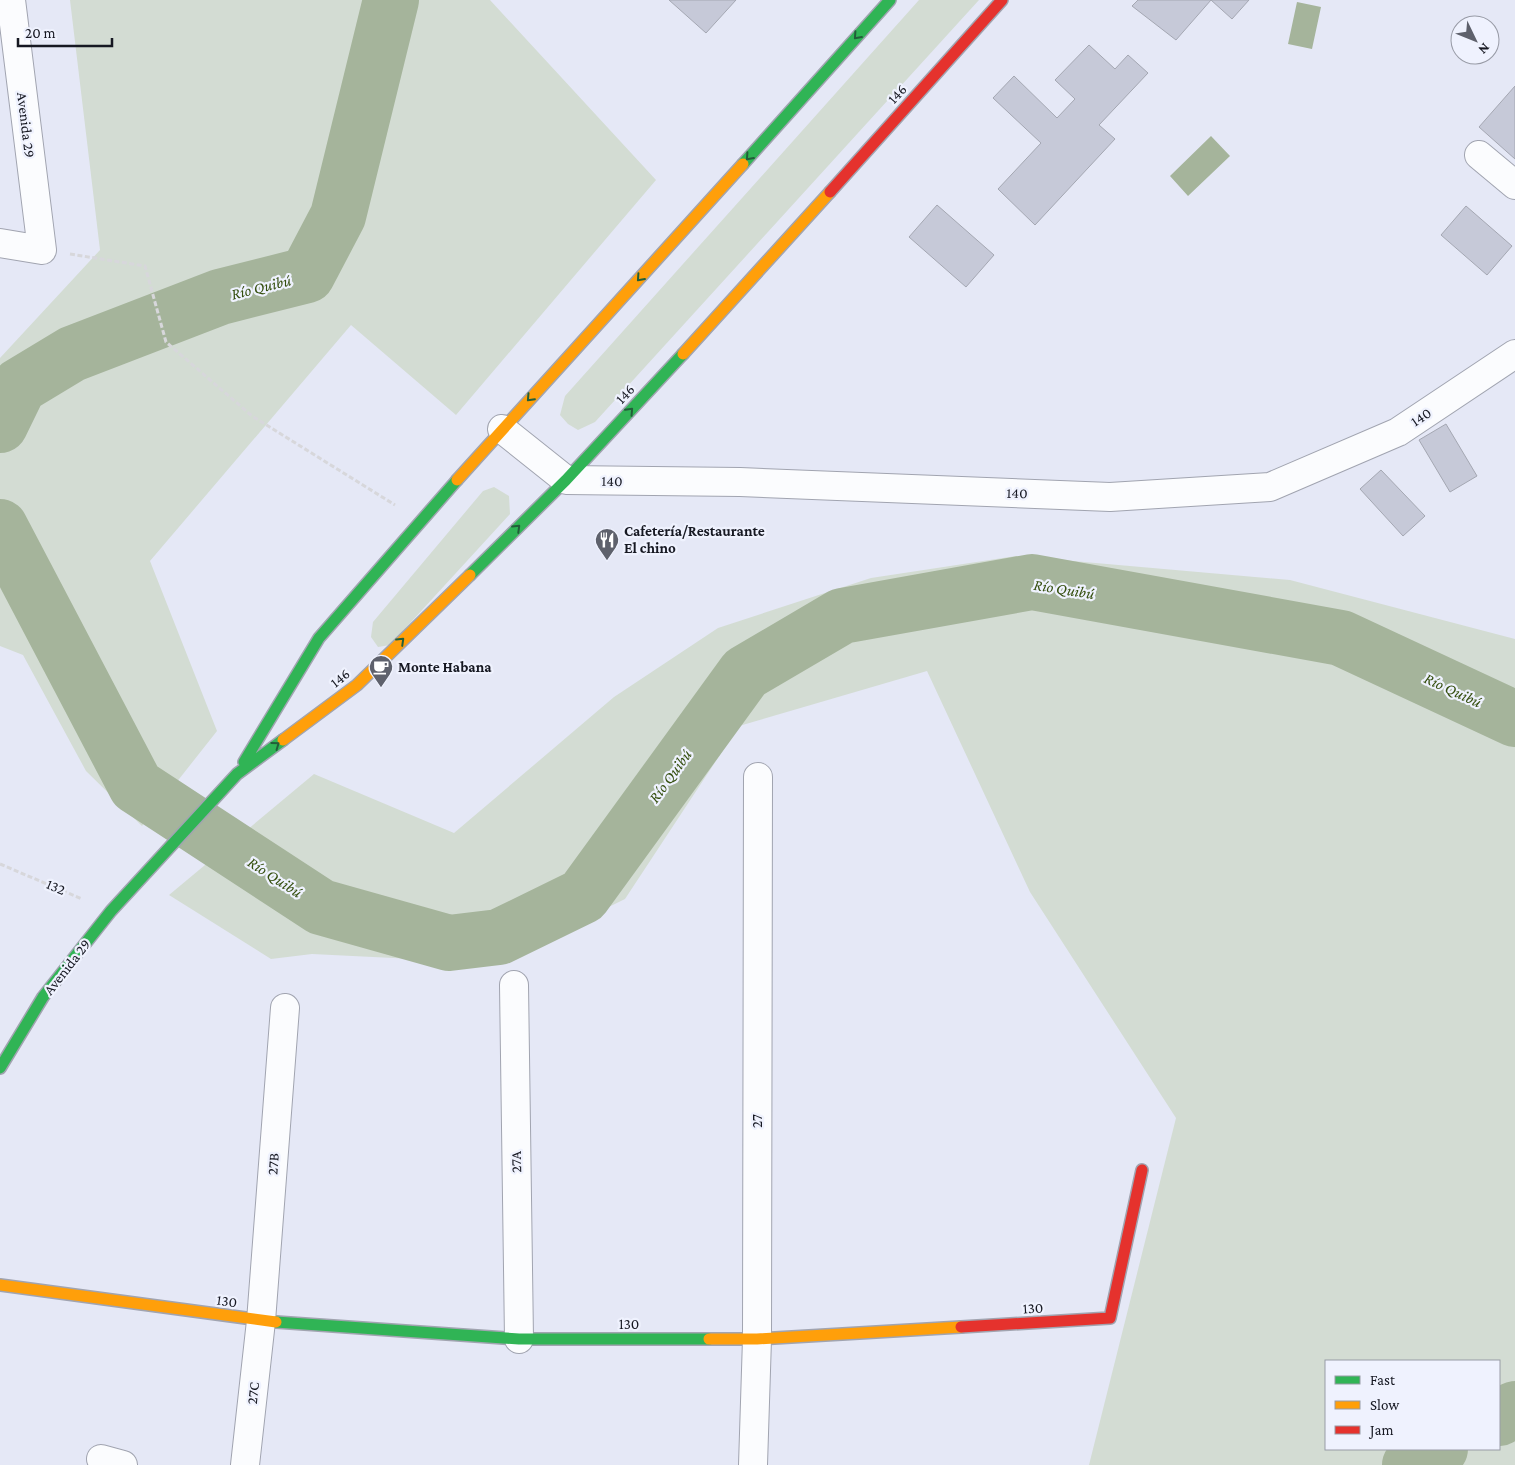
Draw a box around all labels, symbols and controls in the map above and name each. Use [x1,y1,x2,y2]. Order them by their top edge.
scale bar [18,15,111,47]
north arrow [1450,15,1500,65]
text: 20 m [25,25,56,41]
one-way arrow [854,31,863,40]
text: N [1475,40,1494,58]
street label: 146 [884,81,910,107]
street label: Avenida 29 [14,91,38,159]
one-way arrow [746,152,755,161]
water label: Río Quibú [229,271,293,303]
one-way arrow [637,273,646,282]
street label: 146 [612,381,638,407]
one-way arrow [527,393,536,402]
street label: 140 [1408,404,1434,430]
one-way arrow [624,407,633,416]
street label: 140 [601,473,623,489]
street label: 140 [1006,485,1028,501]
place label: Cafetería/Restaurante El chino [624,523,765,556]
one-way arrow [512,524,521,533]
restaurant icon: Cafetería/Restaurante El chino [594,527,620,561]
water label: Río Quibú [1033,576,1095,602]
one-way arrow [396,638,405,647]
cafe icon: Monte Habana [368,654,394,688]
place label: Monte Habana [398,659,492,675]
street label: 146 [327,665,353,691]
water label: Río Quibú [1422,669,1484,711]
one-way arrow [270,742,279,750]
water label: Río Quibú [645,746,695,806]
water label: Río Quibú [245,853,305,901]
street label: 132 [44,876,68,898]
street label: Avenida 29 [40,936,94,998]
street label: 27 [749,1114,765,1128]
street label: 27A [508,1150,524,1173]
street label: 27B [264,1152,282,1176]
street label: 130 [216,1292,238,1310]
street label: 130 [1022,1299,1044,1317]
street label: 130 [619,1316,639,1332]
legend [1325,1360,1500,1450]
text: Fast [1370,1372,1396,1388]
street label: 27C [244,1381,262,1405]
text: Slow [1370,1397,1400,1413]
text: Jam [1368,1422,1393,1439]

